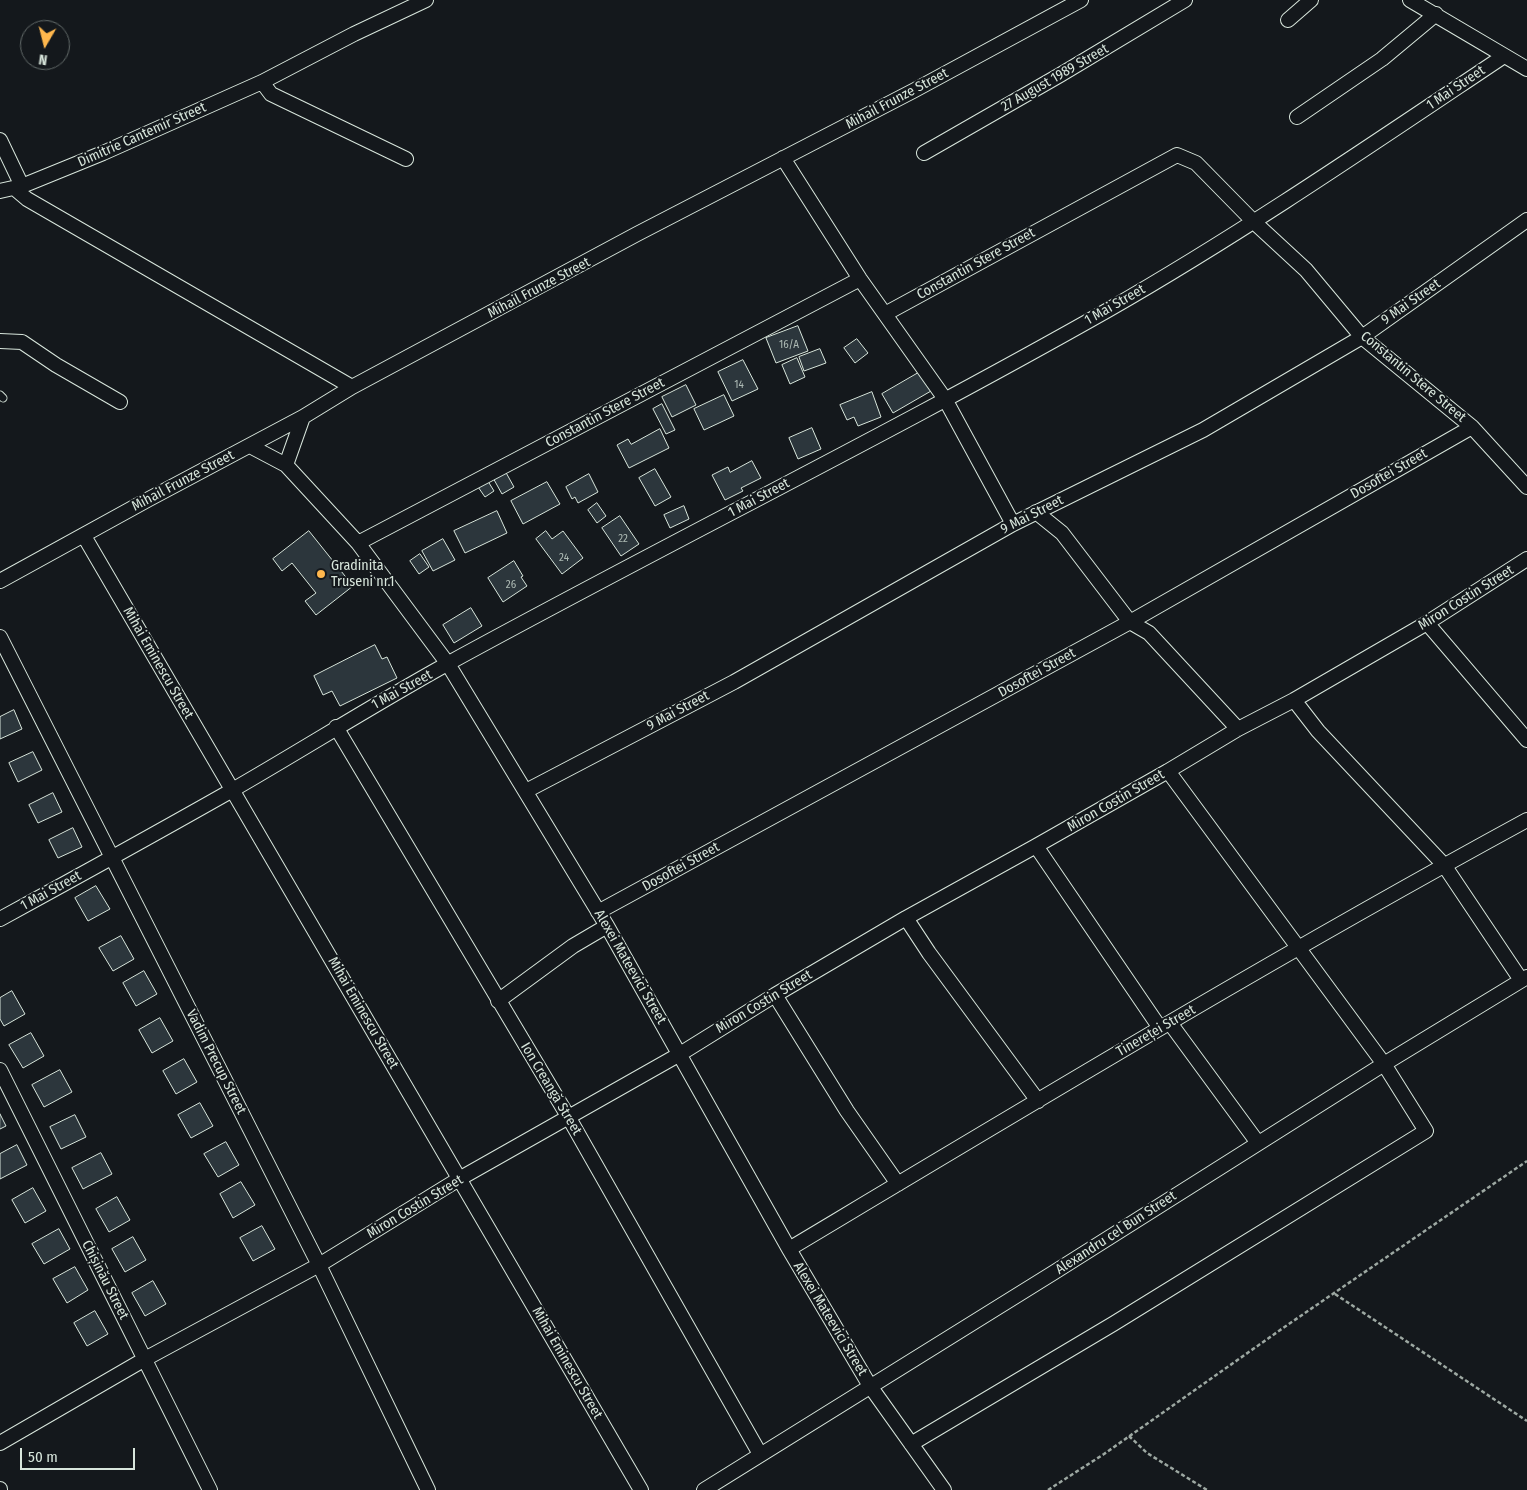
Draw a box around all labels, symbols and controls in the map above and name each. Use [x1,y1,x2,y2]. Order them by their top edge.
north arrow [20,20,70,70]
street label: 27 August 1989 Street [998,40,1112,116]
text: N [38,50,48,68]
street label: 1 Mai Street [1424,62,1488,114]
street label: Mihail Frunze Street [843,65,951,133]
street label: Dimitrie Cantemir Street [75,99,209,171]
street label: Constantin Stere Street [914,225,1038,303]
street label: Mihail Frunze Street [485,254,593,322]
street label: 9 Mai Street [1378,276,1444,328]
street label: 1 Mai Street [1082,281,1148,329]
street label: Constantin Stere Street [1357,328,1469,426]
house number: 16/A [779,338,799,352]
street label: Constantin Stere Street [543,375,667,451]
house number: 14 [734,378,744,392]
street label: Dosoftei Street [1348,445,1430,503]
street label: Mihail Frunze Street [129,447,237,515]
street label: 1 Mai Street [726,475,792,521]
street label: 9 Mai Street [998,492,1066,538]
house number: 22 [618,532,628,546]
house number: 24 [559,551,569,565]
place label: Gradinita Truseni nr.1 [331,558,395,590]
street label: Miron Costin Street [1415,562,1517,634]
marker: Gradinita Truseni nr.1 [315,568,327,580]
house number: 26 [506,578,516,592]
street label: Mihai Eminescu Street [119,604,197,722]
street label: Dosoftei Street [995,645,1079,701]
street label: 1 Mai Street [369,666,435,714]
street label: 9 Mai Street [644,688,712,734]
street label: Miron Costin Street [1064,766,1168,836]
street label: Dosoftei Street [639,839,723,895]
street label: 1 Mai Street [18,867,84,915]
street label: Alexei Mateevici Street [590,907,670,1027]
street label: Mihai Eminescu Street [324,954,402,1072]
street label: Miron Costin Street [713,967,815,1037]
street label: Tinereței Street [1114,1002,1198,1060]
street label: Vadim Precup Street [182,1007,250,1117]
street label: Ion Creangă Street [517,1040,585,1138]
street label: Miron Costin Street [364,1172,466,1242]
street label: Alexandru cel Bun Street [1052,1188,1180,1278]
street label: Chișinău Street [78,1238,132,1322]
street label: Alexei Mateevici Street [789,1259,871,1379]
street label: Mihai Eminescu Street [528,1304,606,1422]
scale bar [22,1438,138,1470]
text: 50 m [28,1448,58,1466]

